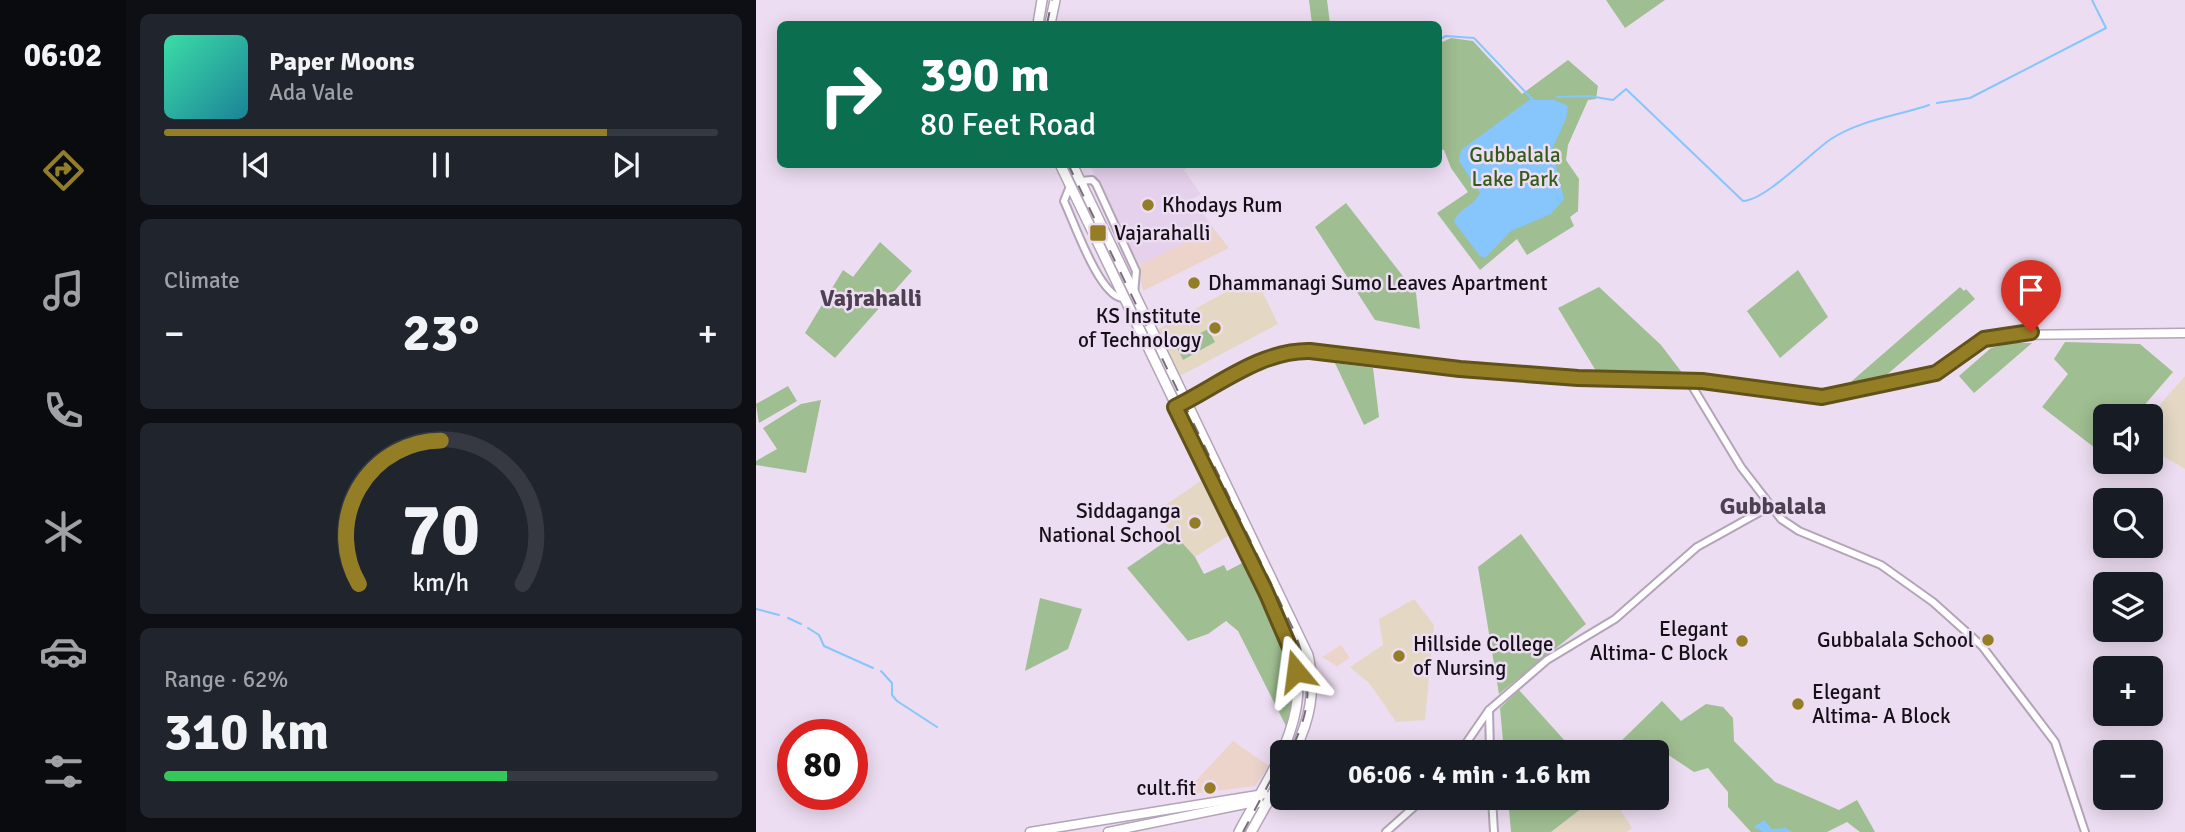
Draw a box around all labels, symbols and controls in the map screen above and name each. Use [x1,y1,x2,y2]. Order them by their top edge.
text: 06:02 [24,36,102,75]
text: 390 m [920,45,1050,105]
text: Paper Moons [269,46,415,78]
icon: right [805,49,896,140]
text: Ada Vale [269,78,354,107]
text: 80 Feet Road [920,105,1096,144]
park label: Gubbalala Lake Park [1469,142,1561,192]
icon: directions [39,146,88,195]
icon: previous [237,146,275,184]
icon: pause [422,146,460,184]
icon: next [607,146,645,184]
place label: Khodays Rum [1162,192,1282,218]
marker: Khodays Rum [1140,197,1156,213]
place label: Vajarahalli [1114,220,1210,246]
marker: Vajarahalli [1088,223,1108,243]
pin [2001,260,2061,332]
icon: music [39,266,88,315]
text: Climate [164,266,240,295]
place label: Dhammanagi Sumo Leaves Apartment [1208,270,1548,296]
icon: arrive [2012,271,2050,309]
marker: Dhammanagi Sumo Leaves Apartment [1186,275,1202,291]
district label: Vajrahalli [820,283,922,313]
text: 23° [403,301,479,365]
place label: KS Institute of Technology [1078,303,1201,353]
text: − [164,310,185,357]
text: + [697,310,718,357]
marker: KS Institute of Technology [1207,320,1223,336]
icon: phone [39,386,88,435]
map controls [2093,404,2163,810]
button: sound [2093,404,2163,474]
text: 70 [402,487,480,576]
button: search [2093,488,2163,558]
district label: Gubbalala [1720,491,1826,521]
place label: Siddaganga National School [1038,498,1181,548]
icon: climate [39,507,88,556]
marker: Siddaganga National School [1187,515,1203,531]
text: km/h [413,567,469,598]
button: layers [2093,572,2163,642]
place label: Elegant Altima- C Block [1590,616,1728,666]
icon: car [39,627,88,676]
place label: Gubbalala School [1817,627,1974,653]
place label: Hillside College of Nursing [1413,631,1554,681]
marker: Gubbalala School [1980,632,1996,648]
marker: Elegant Altima- C Block [1734,633,1750,649]
position arrow [1259,634,1333,708]
marker: Hillside College of Nursing [1391,648,1407,664]
button: + [2093,656,2163,726]
text: Range · 62% [164,665,288,694]
place label: Elegant Altima- A Block [1812,679,1951,729]
marker: Elegant Altima- A Block [1790,696,1806,712]
text: 310 km [164,700,329,764]
speed limit sign: 80 [777,719,868,810]
button: − [2093,740,2163,810]
icon: filters [39,747,88,796]
text: 06:06 · 4 min · 1.6 km [1348,759,1591,791]
place label: cult.fit [1136,775,1196,801]
marker: cult.fit [1202,780,1218,796]

